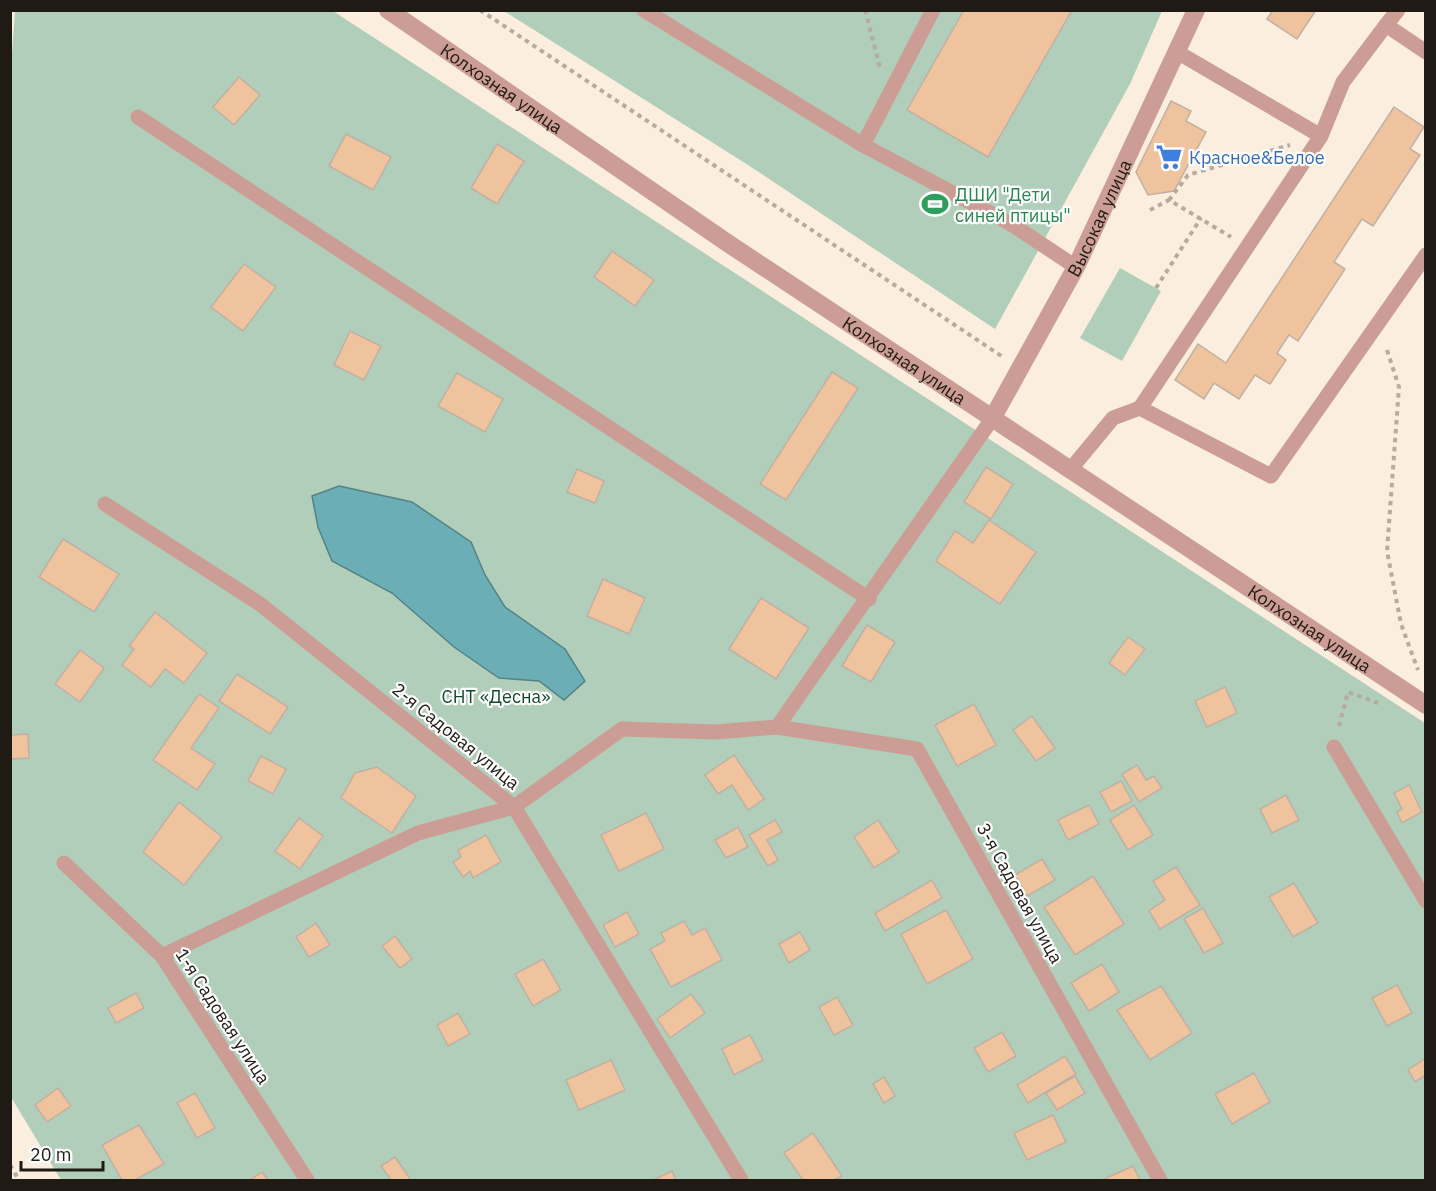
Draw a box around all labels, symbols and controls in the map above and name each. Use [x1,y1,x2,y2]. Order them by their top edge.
street label: Колхозная улица [436,38,568,138]
supermarket icon: Красное&Белое [1154,142,1184,172]
place label: Красное&Белое [1189,146,1325,169]
street label: Высокая улица [1061,155,1136,281]
place label: ДШИ "Дети синей птицы" [955,183,1071,227]
sports icon: ДШИ "Дети синей птицы" [920,189,950,219]
street label: Колхозная улица [838,311,971,409]
street label: Колхозная улица [1244,579,1376,678]
street label: 2-я Садовая улица [388,678,525,795]
park label: СНТ «Десна» [442,685,550,708]
street label: 3-я Садовая улица [972,819,1068,968]
street label: 1-я Садовая улица [171,944,276,1089]
scale bar [21,1134,104,1172]
text: 20 m [30,1143,72,1166]

